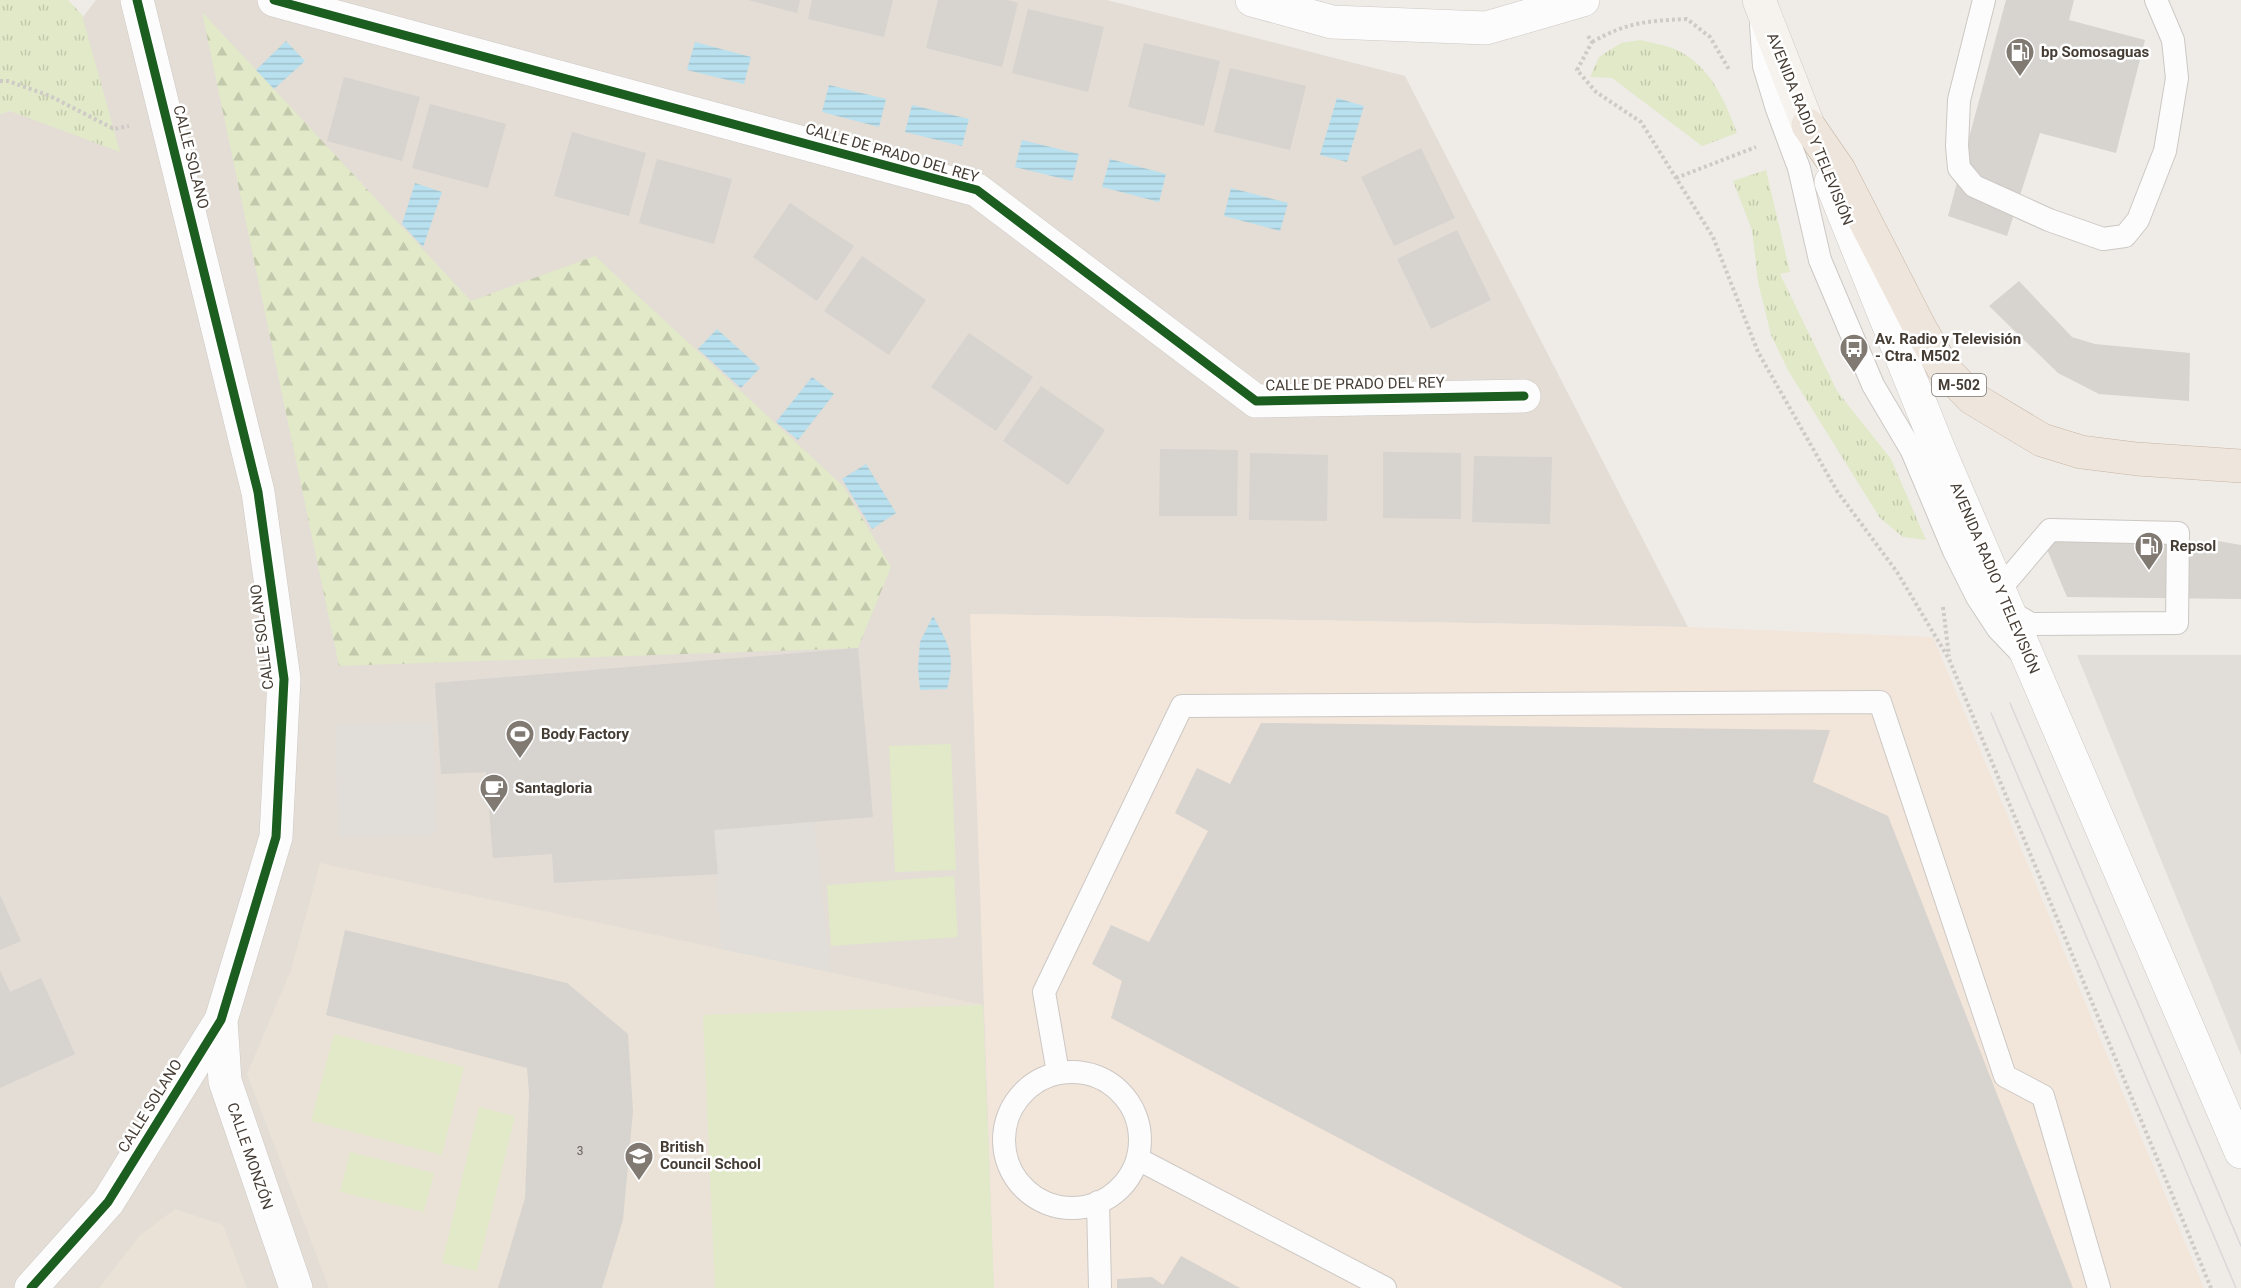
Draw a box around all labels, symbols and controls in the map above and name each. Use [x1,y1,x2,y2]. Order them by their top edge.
street label: AVENIDA RADIO Y TELEVISIÓN [1763,30,1857,228]
fuel station icon: bp Somosaguas [2004,36,2036,78]
place label: bp Somosaguas [2041,43,2149,61]
street label: CALLE SOLANO [169,103,213,211]
street label: CALLE DE PRADO DEL REY [803,120,981,186]
place label: Av. Radio y Televisión - Ctra. M502 [1875,330,2021,365]
bus stop icon: Av. Radio y Televisión - Ctra. M502 [1838,332,1870,374]
street label: CALLE DE PRADO DEL REY [1265,373,1445,395]
road number: M-502 [1932,374,1986,396]
street label: AVENIDA RADIO Y TELEVISIÓN [1946,480,2044,676]
fuel station icon: Repsol [2133,530,2165,572]
place label: Repsol [2170,537,2216,555]
street label: CALLE SOLANO [247,583,277,691]
sports icon: Body Factory [504,718,536,760]
place label: Body Factory [541,725,630,743]
cafe icon: Santagloria [478,772,510,814]
place label: Santagloria [515,779,592,797]
street label: CALLE SOLANO [114,1056,186,1156]
street label: CALLE MONZÓN [223,1100,277,1212]
place label: British Council School [660,1138,761,1173]
school or university icon: British Council School [623,1140,655,1182]
house number: 3 [577,1144,583,1158]

